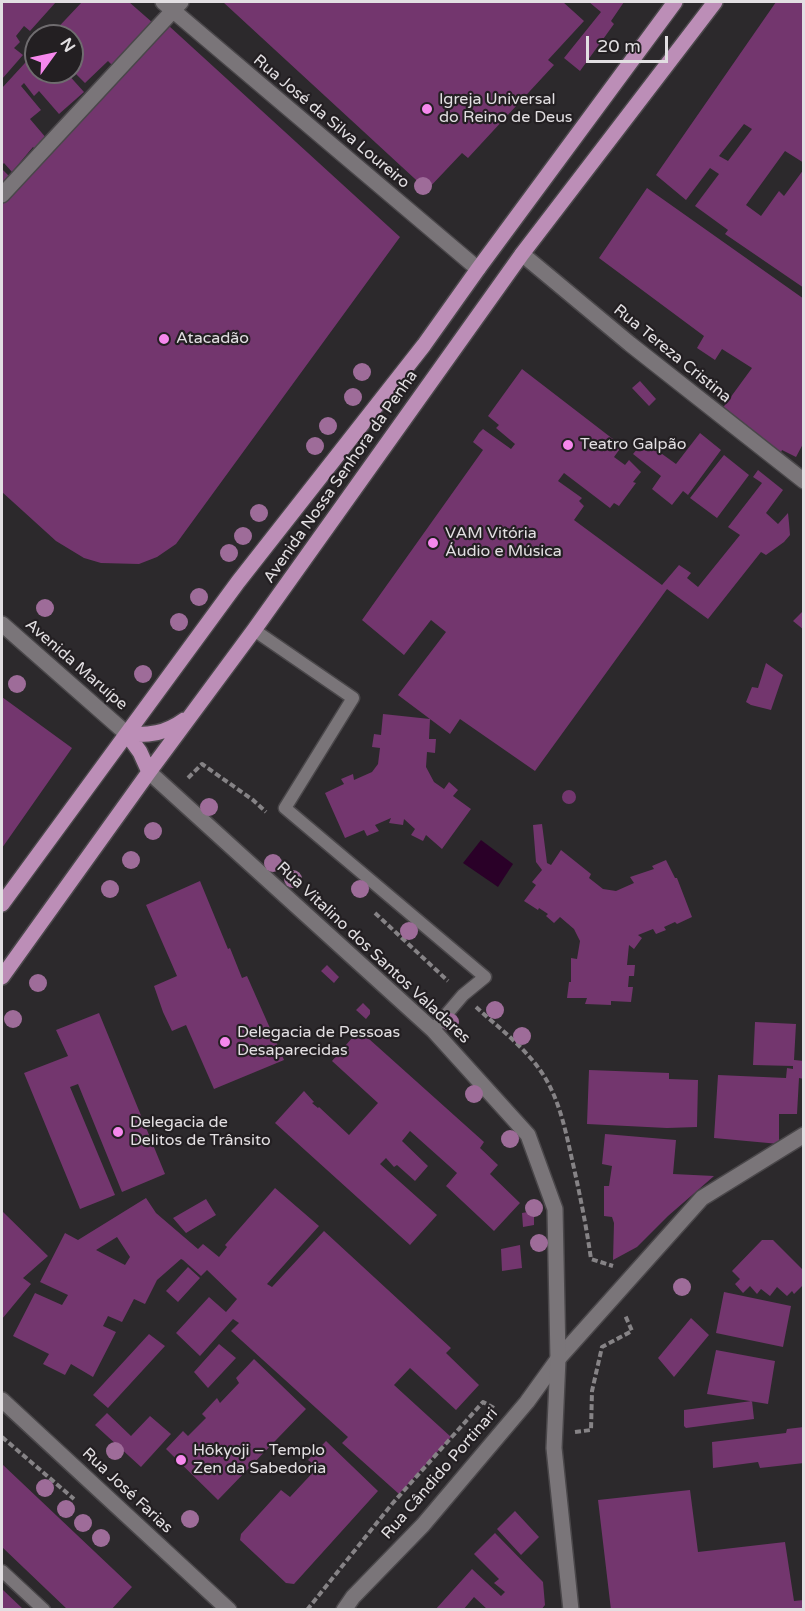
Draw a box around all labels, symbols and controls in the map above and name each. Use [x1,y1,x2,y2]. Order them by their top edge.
north arrow [24,24,84,84]
scale bar [589,24,672,62]
text: N [56,34,79,56]
text: 20 m [597,35,641,57]
street label: Rua José da Silva Loureiro [249,51,413,193]
place label: Igreja Universal do Reino de Deus [439,90,573,128]
marker: Igreja Universal do Reino de Deus [420,102,434,116]
street label: Rua Tereza Cristina [609,301,735,407]
place label: Atacadão [176,329,249,349]
marker: Atacadão [157,332,171,346]
street label: Avenida Nossa Senhora da Penha [260,367,422,587]
place label: Teatro Galpão [580,435,686,455]
marker: Teatro Galpão [561,438,575,452]
place label: VAM Vitória Áudio e Música [445,524,562,562]
marker: VAM Vitória Áudio e Música [426,536,440,550]
street label: Avenida Maruípe [21,615,131,715]
street label: Rua Vitalino dos Santos Valadares [272,858,474,1048]
place label: Delegacia de Pessoas Desaparecidas [237,1023,400,1061]
marker: Delegacia de Pessoas Desaparecidas [218,1035,232,1049]
place label: Delegacia de Delitos de Trânsito [130,1113,271,1151]
marker: Delegacia de Delitos de Trânsito [111,1125,125,1139]
street label: Rua Cândido Portinari [378,1404,502,1544]
place label: Hōkyoji – Templo Zen da Sabedoria [193,1441,326,1479]
street label: Rua José Farias [78,1444,176,1538]
marker: Hōkyoji – Templo Zen da Sabedoria [174,1453,188,1467]

